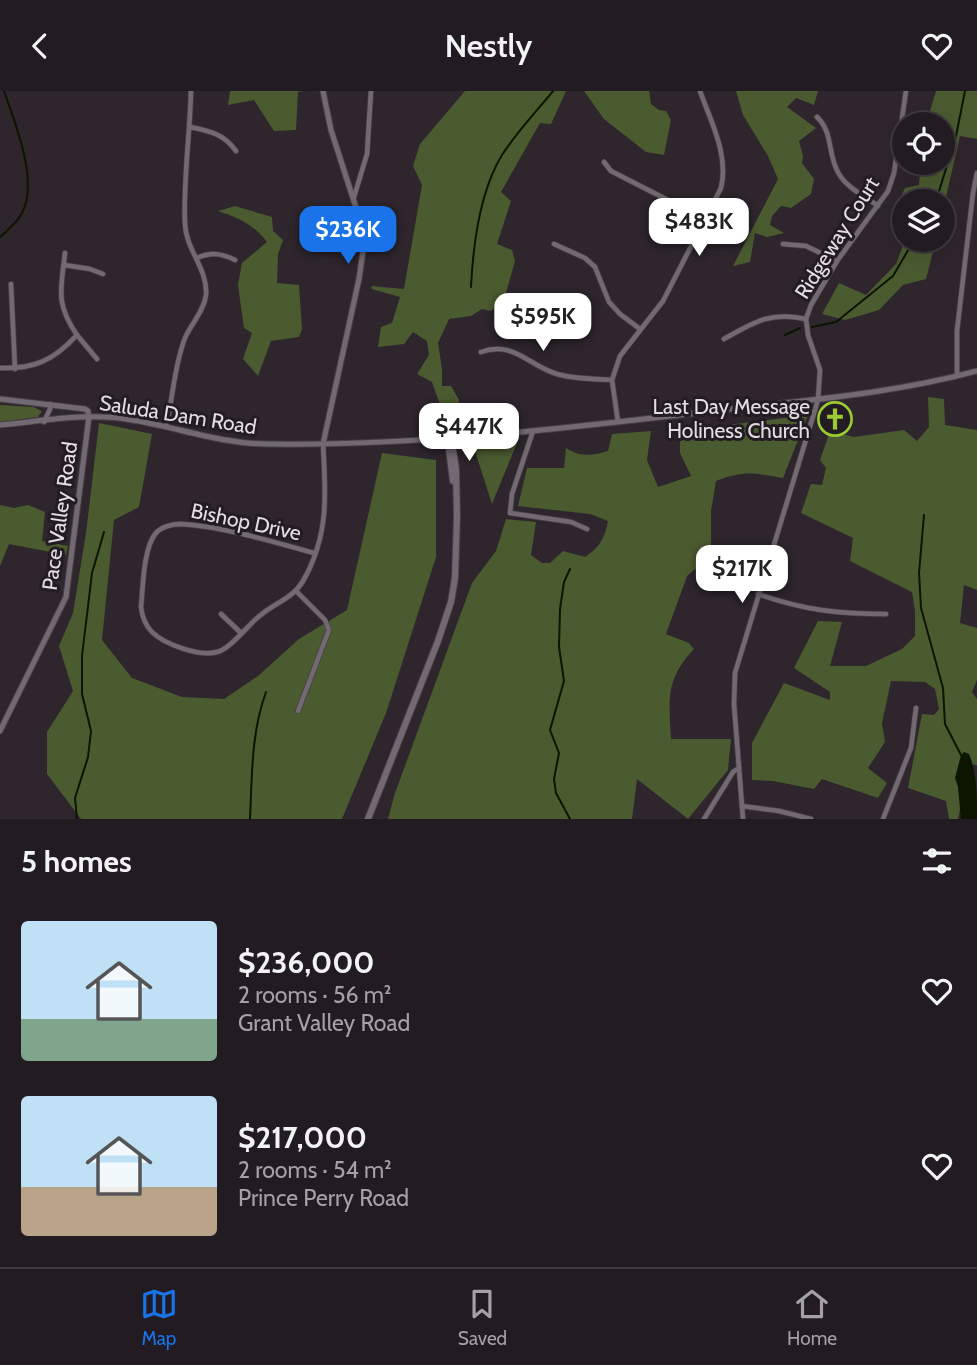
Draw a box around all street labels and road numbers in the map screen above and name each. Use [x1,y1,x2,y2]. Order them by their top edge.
street label: Ridgeway Court [789,172,884,303]
street label: Saluda Dam Road [98,390,258,439]
street label: Pace Valley Road [37,440,82,592]
street label: Bishop Drive [189,498,304,545]

